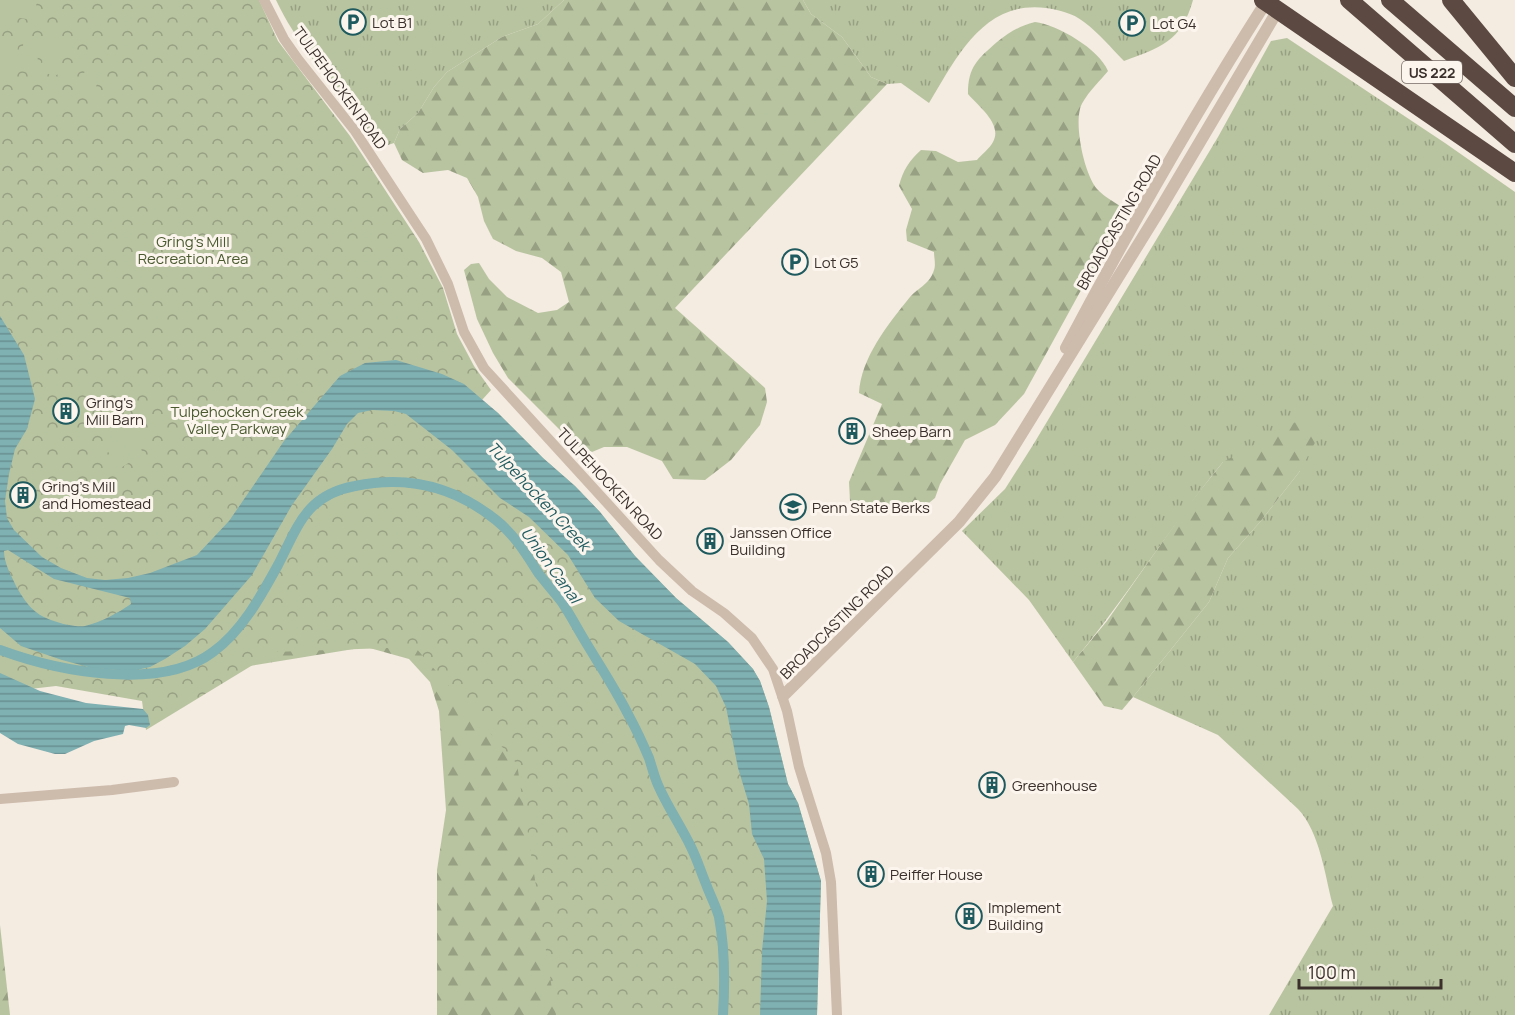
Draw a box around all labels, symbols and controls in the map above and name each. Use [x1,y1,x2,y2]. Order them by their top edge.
parking icon: Lot B1 [338,7,368,37]
parking icon: Lot G4 [1117,8,1147,38]
place label: Lot B1 [372,12,413,33]
place label: Lot G4 [1152,13,1197,34]
street label: TULPEHOCKEN ROAD [288,22,392,154]
road number: US 222 [1402,61,1462,83]
street label: BROADCASTING ROAD [1072,150,1166,294]
park label: Gring's Mill Recreation Area [138,231,248,269]
parking icon: Lot G5 [780,247,810,277]
place label: Lot G5 [814,252,859,273]
place label: Gring's Mill Barn [86,392,144,430]
building icon: Gring's Mill Barn [51,396,81,426]
park label: Tulpehocken Creek Valley Parkway [170,401,304,439]
building icon: Sheep Barn [837,416,867,446]
place label: Sheep Barn [872,421,951,442]
street label: TULPEHOCKEN ROAD [552,423,668,545]
water label: Tulpehocken Creek [483,437,597,557]
place label: Gring's Mill and Homestead [42,476,151,514]
building icon: Gring's Mill and Homestead [8,480,38,510]
school or university icon: Penn State Berks [778,492,808,522]
place label: Penn State Berks [812,497,930,518]
water label: Union Canal [516,522,587,609]
place label: Janssen Office Building [730,522,832,560]
building icon: Janssen Office Building [695,526,725,556]
street label: BROADCASTING ROAD [775,560,899,684]
building icon: Greenhouse [977,770,1007,800]
place label: Greenhouse [1012,775,1098,796]
building icon: Peiffer House [856,859,886,889]
place label: Peiffer House [890,864,983,885]
place label: Implement Building [988,897,1061,935]
building icon: Implement Building [954,901,984,931]
scale bar [1299,952,1442,990]
text: 100 m [1308,960,1356,984]

